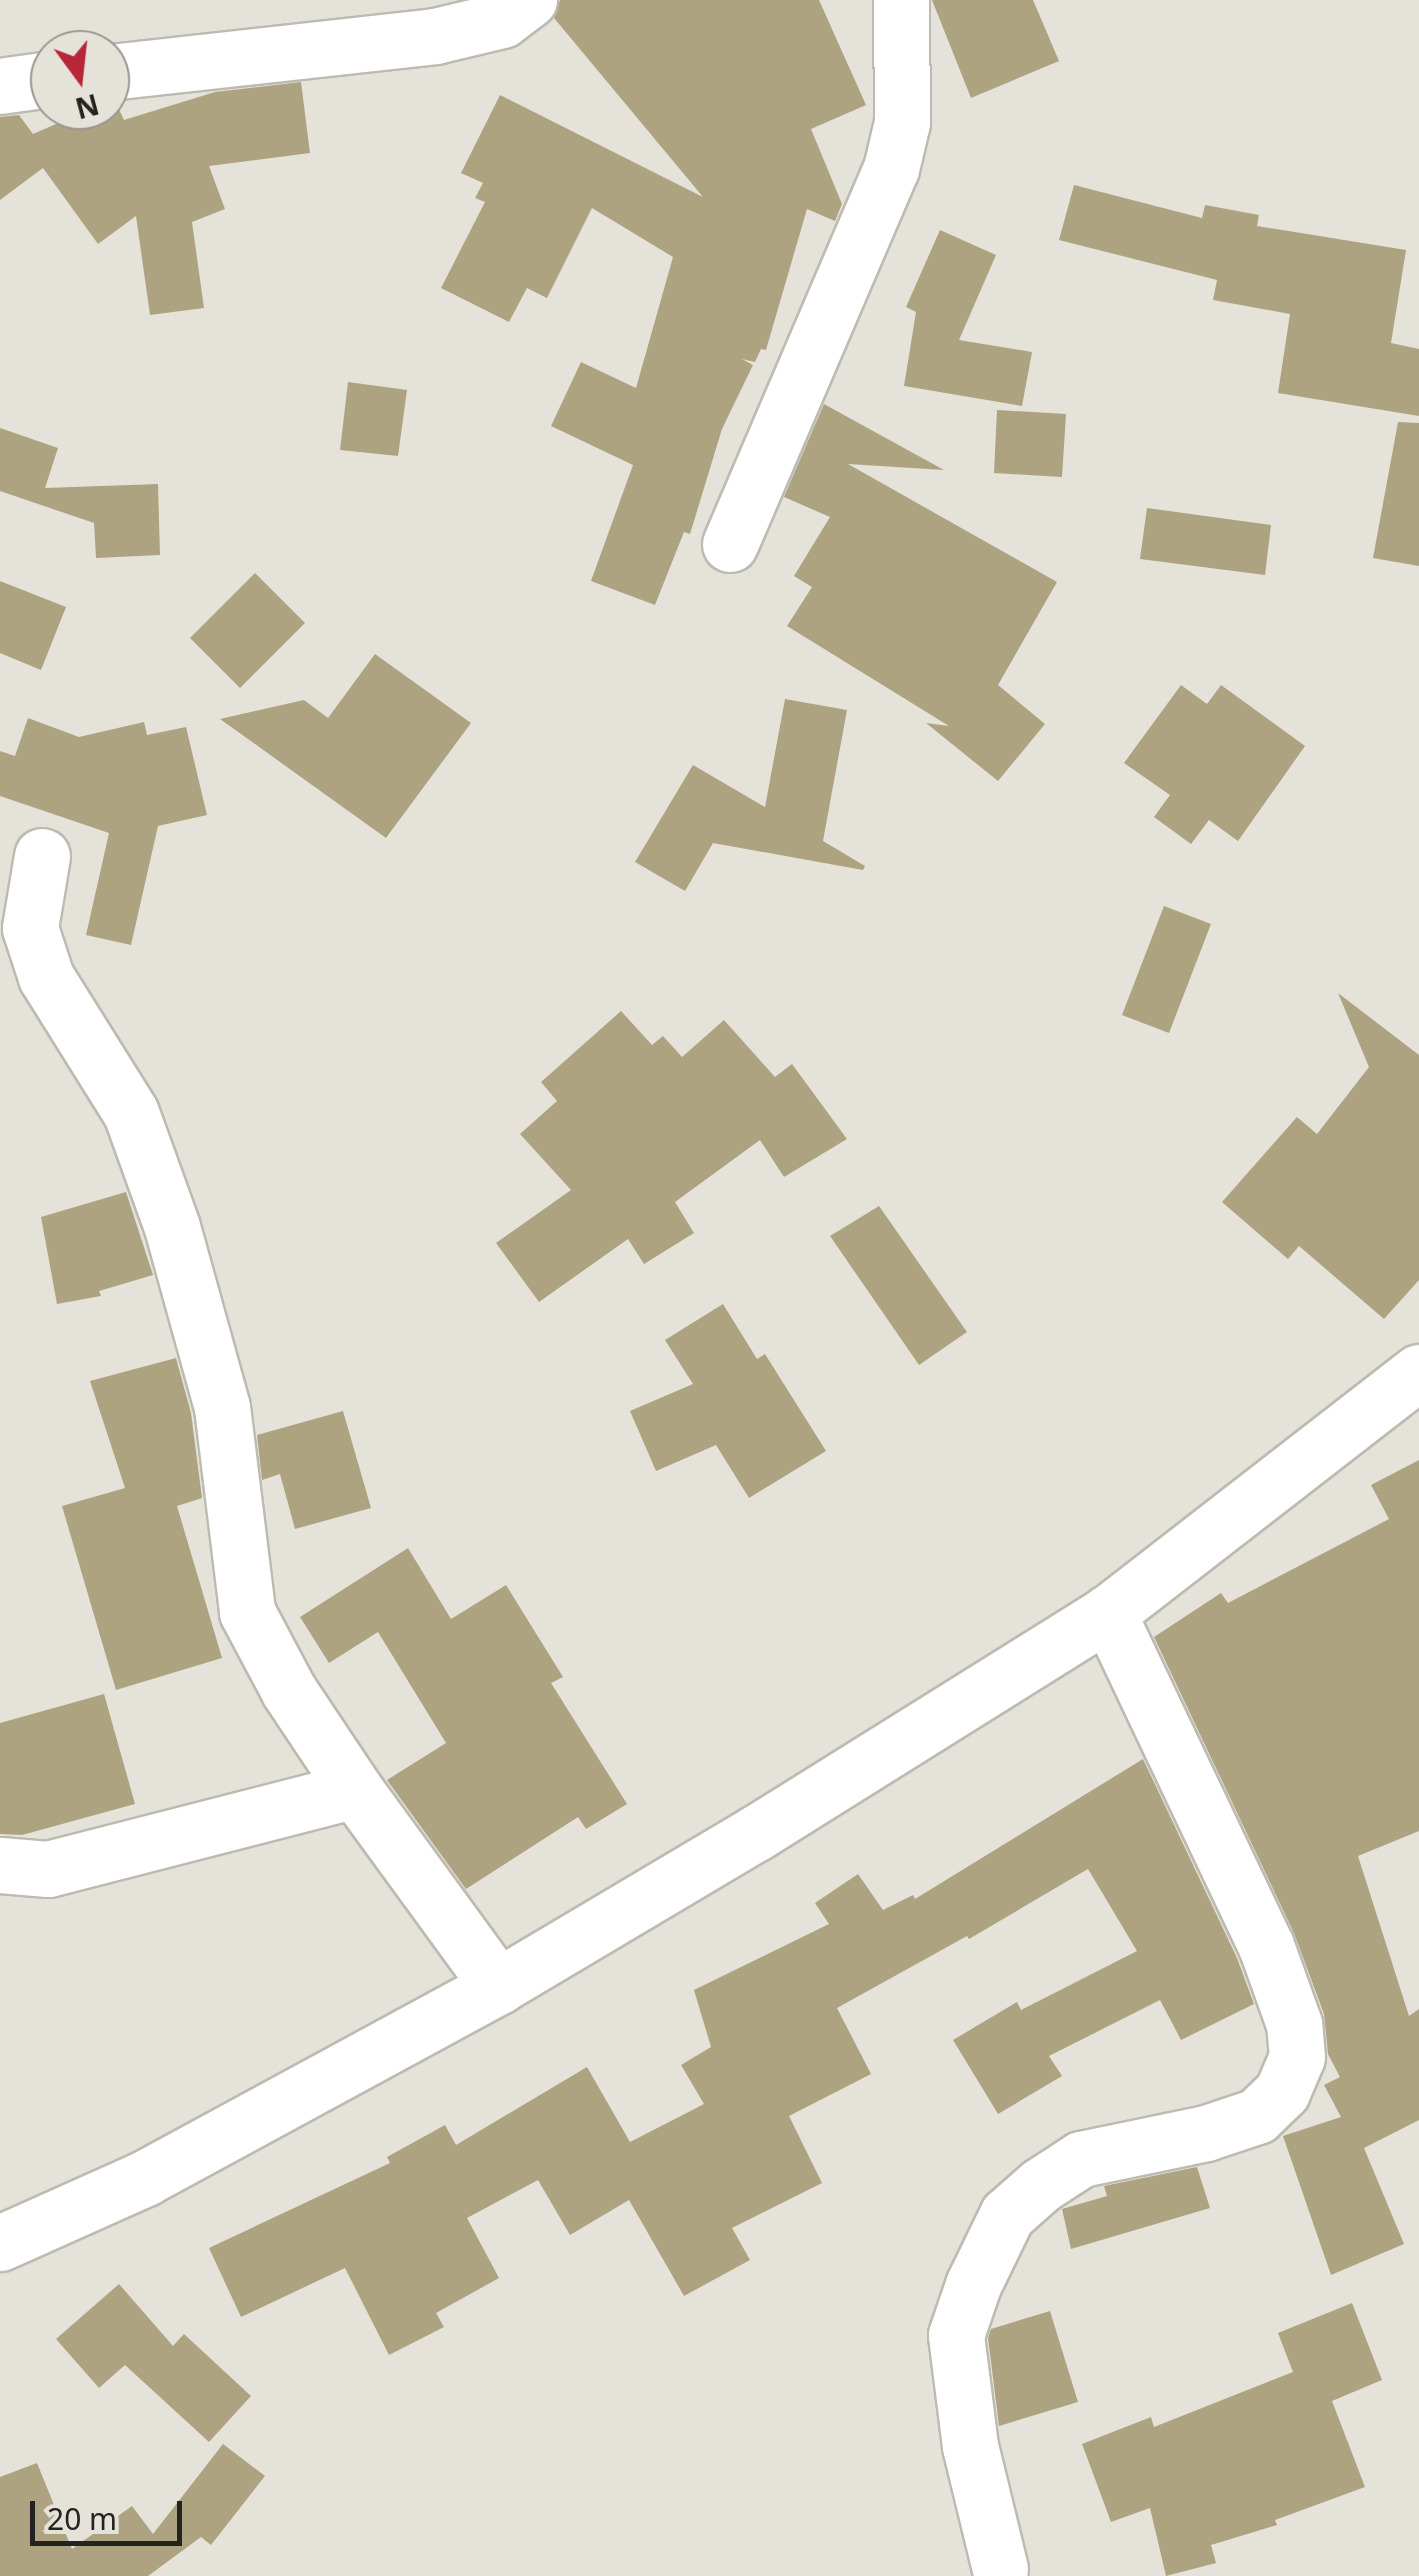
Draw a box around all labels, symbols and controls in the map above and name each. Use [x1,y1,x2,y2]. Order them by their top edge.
north arrow [30,30,130,130]
text: N [71,86,103,128]
scale bar [35,2481,188,2543]
text: 20 m [47,2498,117,2539]

